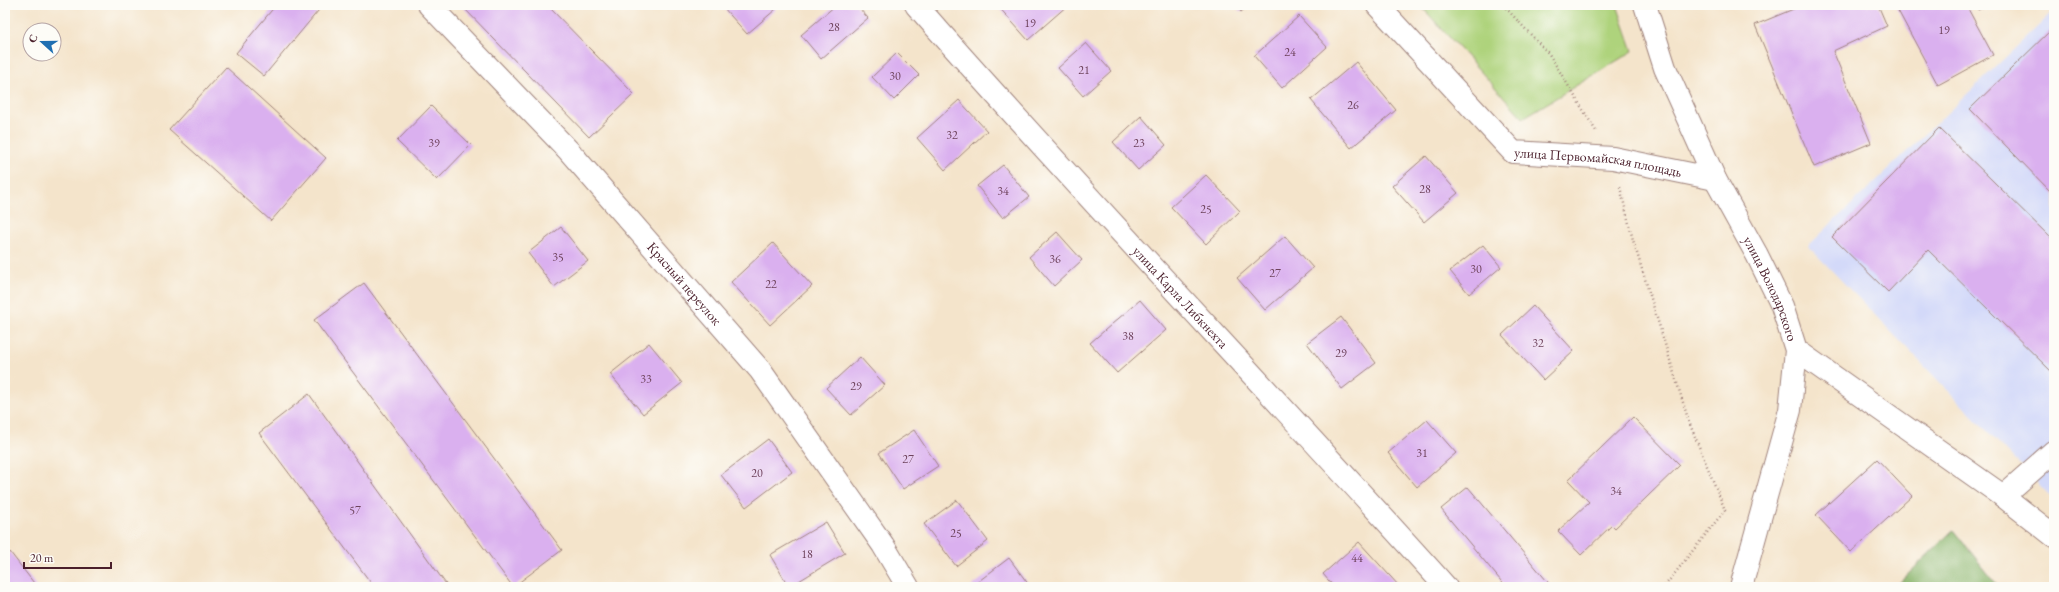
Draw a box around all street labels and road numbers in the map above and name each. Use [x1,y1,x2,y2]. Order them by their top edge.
street label: улица Первомайская площадь [1514,143,1684,181]
street label: улица Володарского [1739,233,1802,343]
street label: Красный переулок [643,238,726,329]
street label: улица Карла Либкнехта [1129,242,1233,352]

